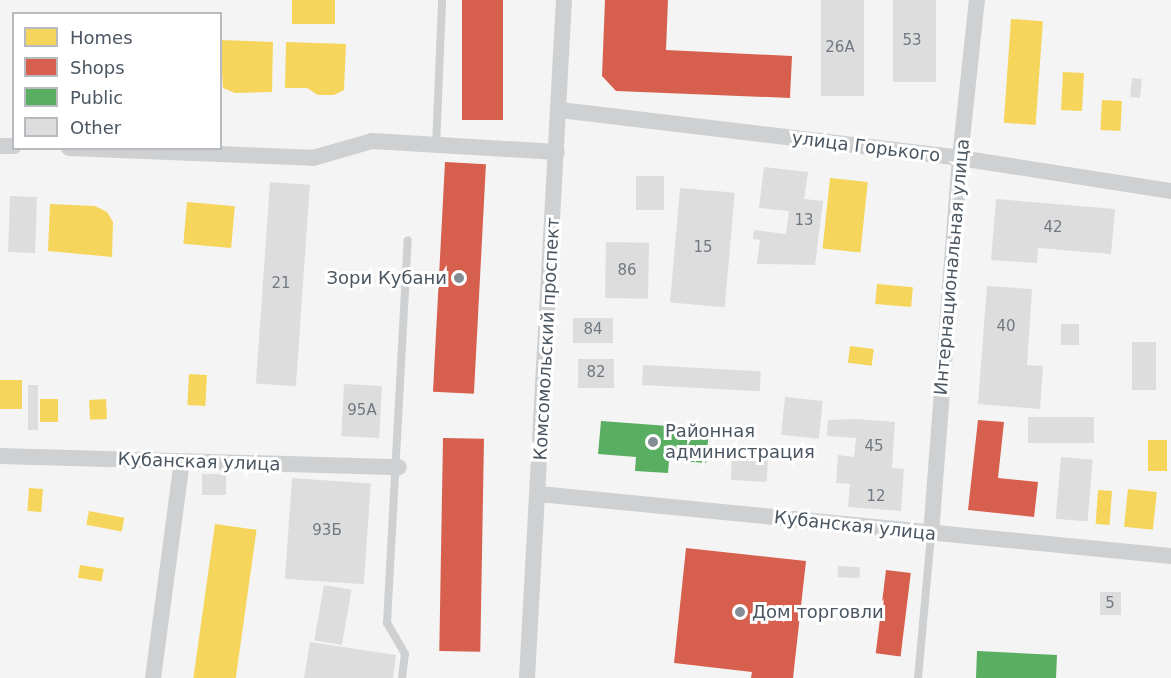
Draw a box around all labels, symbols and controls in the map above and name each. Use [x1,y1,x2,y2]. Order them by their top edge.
legend [12,12,222,150]
text: Homes [70,27,133,48]
house number: 53 [902,32,922,50]
house number: 26А [825,39,855,57]
text: Shops [70,57,125,78]
text: Public [70,87,123,108]
text: Other [70,117,121,138]
street label: улица Горького [791,127,941,167]
street label: Интернациональная улица [930,138,974,396]
house number: 13 [794,212,814,230]
street label: Комсомольский проспект [530,217,564,461]
house number: 42 [1043,219,1063,237]
house number: 15 [693,239,713,257]
house number: 86 [617,262,637,280]
place label: Зори Кубани [327,267,447,289]
marker: Зори Кубани [452,271,466,285]
house number: 21 [271,275,291,293]
house number: 40 [996,318,1016,336]
house number: 84 [583,321,603,339]
house number: 82 [586,364,606,382]
house number: 95А [347,402,377,420]
place label: Районная администрация [665,421,815,464]
marker: Районная администрация [646,435,660,449]
house number: 45 [864,438,884,456]
street label: Кубанская улица [117,448,281,476]
house number: 12 [866,488,886,506]
street label: Кубанская улица [773,507,937,545]
house number: 93Б [312,522,342,540]
house number: 5 [1105,595,1115,613]
place label: Дом торговли [752,601,884,623]
marker: Дом торговли [733,605,747,619]

